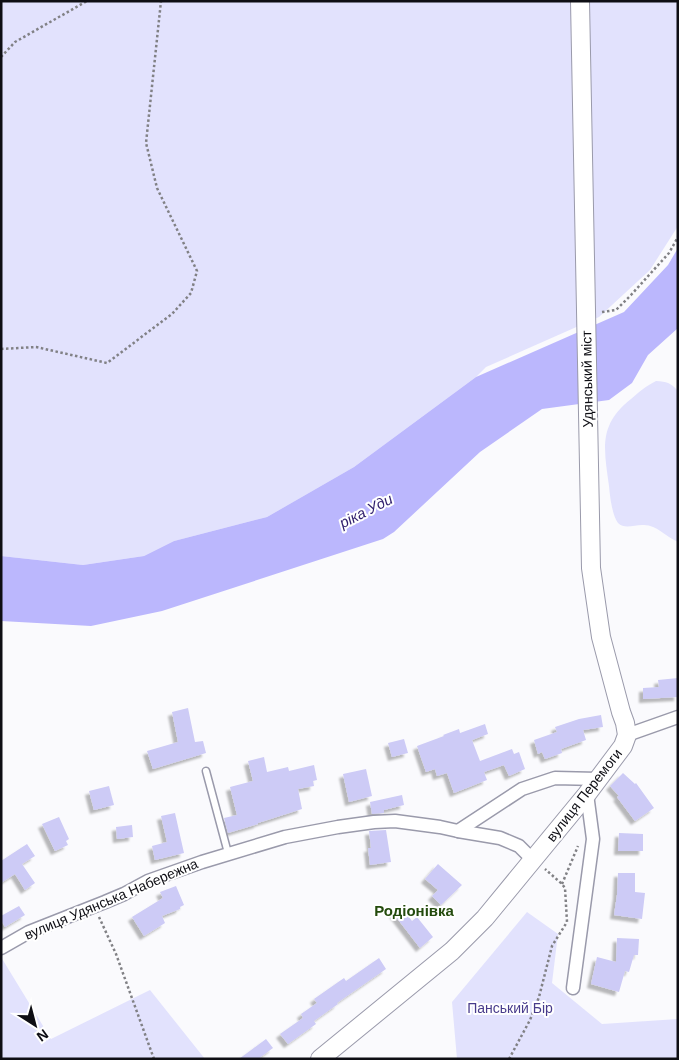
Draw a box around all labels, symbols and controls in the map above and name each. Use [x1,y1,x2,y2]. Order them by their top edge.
street label: Удянський міст [578,330,596,428]
water label: ріка Уди [335,490,396,532]
street label: вулиця Перемоги [543,746,625,844]
street label: вулиця Удянська Набережна [22,855,200,943]
district label: Родіонівка [374,902,455,919]
north arrow [10,1000,60,1050]
park label: Панський Бір [467,1000,553,1016]
text: N [34,1026,51,1045]

